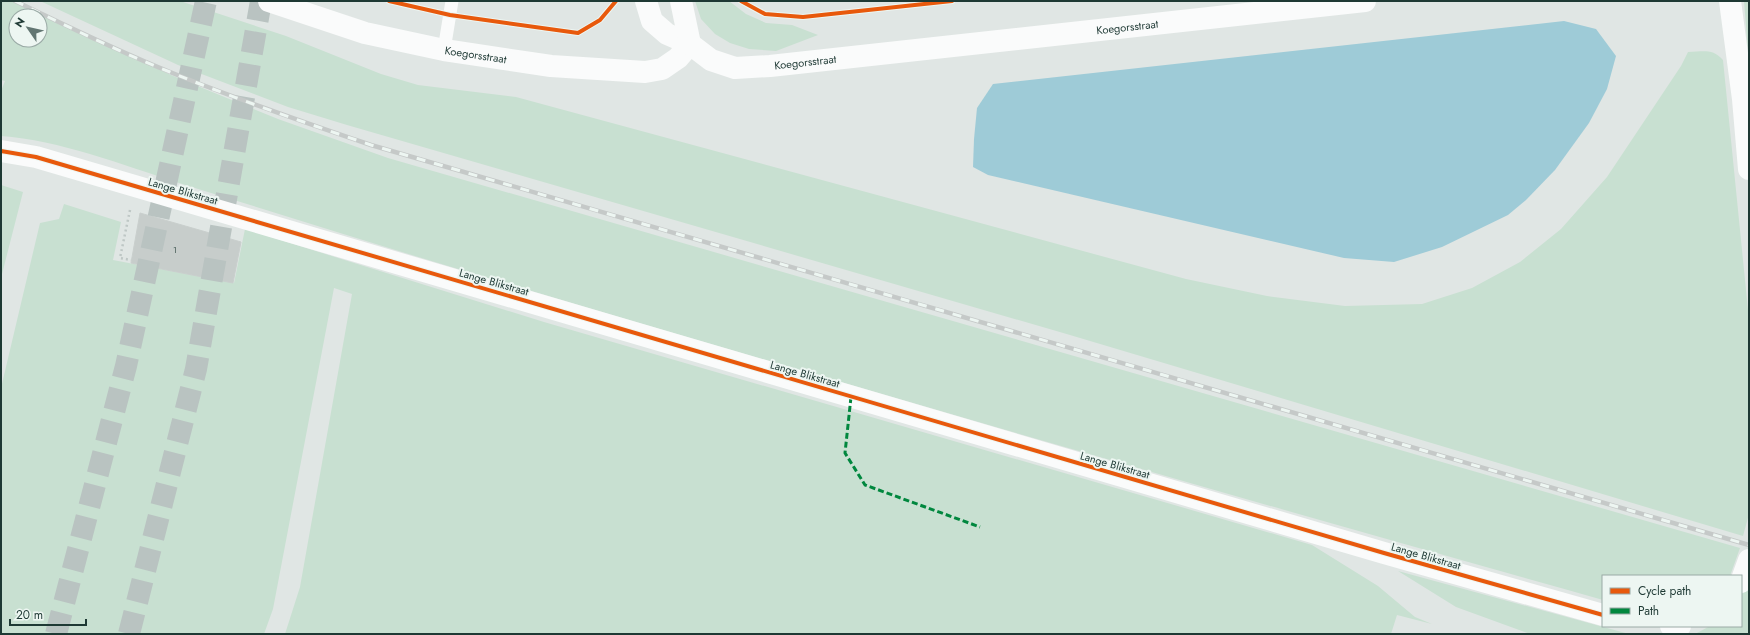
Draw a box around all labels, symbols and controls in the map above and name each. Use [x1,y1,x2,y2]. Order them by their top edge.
north arrow [8,8,48,48]
text: N [11,14,29,31]
street label: Koegorsstraat [1096,16,1159,38]
street label: Koegorsstraat [444,42,508,67]
street label: Koegorsstraat [773,51,837,73]
street label: Lange Blikstraat [146,173,220,209]
house number: 1 [173,243,177,256]
street label: Lange Blikstraat [457,264,531,300]
street label: Lange Blikstraat [768,356,842,392]
street label: Lange Blikstraat [1078,447,1152,483]
street label: Lange Blikstraat [1389,538,1463,574]
legend [1602,575,1742,627]
text: Cycle path [1638,582,1691,600]
scale bar [10,601,86,627]
text: Path [1638,602,1659,620]
text: 20 m [16,606,43,624]

